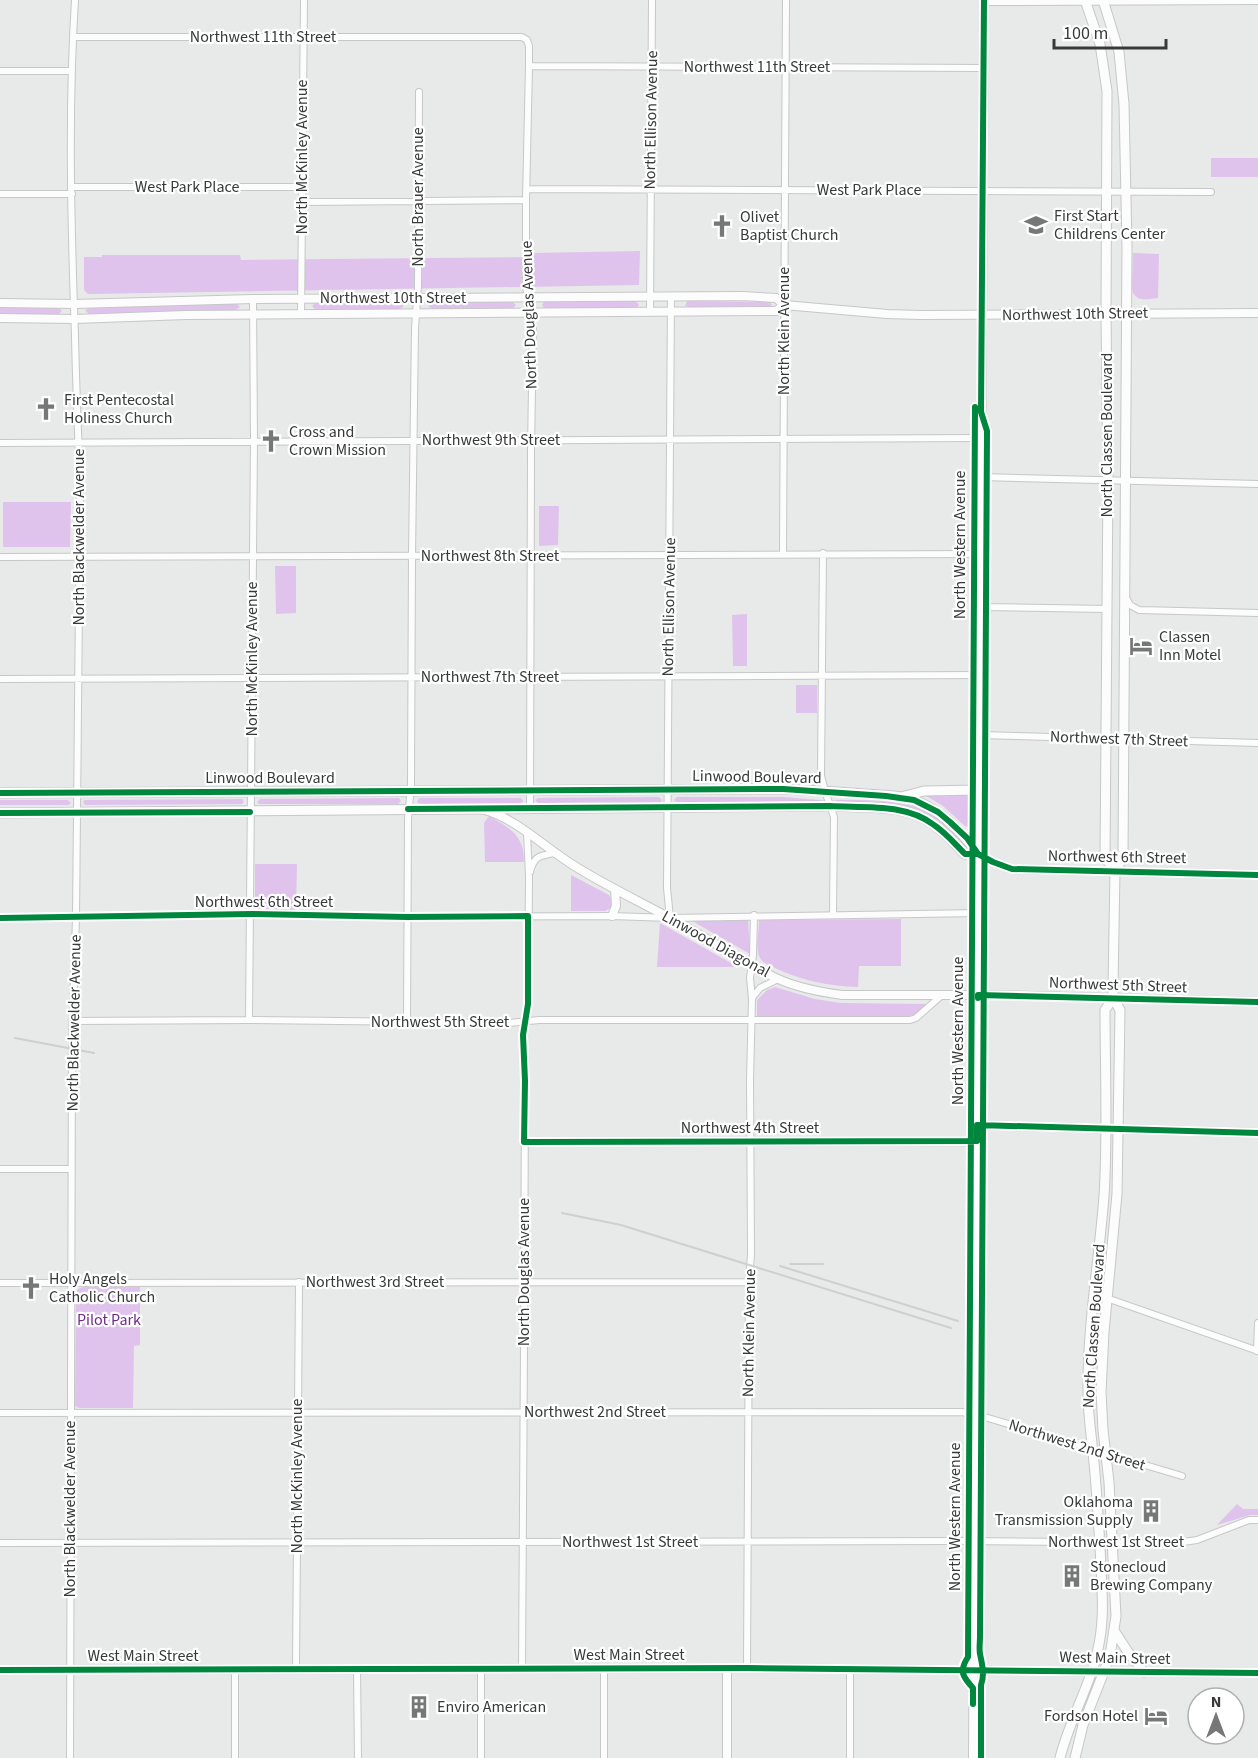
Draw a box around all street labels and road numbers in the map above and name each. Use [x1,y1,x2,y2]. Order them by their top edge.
street label: Northwest 11th Street [190,26,337,48]
street label: North Ellison Avenue [639,50,663,190]
street label: Northwest 11th Street [684,56,831,78]
street label: North McKinley Avenue [291,80,313,234]
street label: North Brauer Avenue [407,127,429,267]
street label: West Park Place [135,176,239,198]
street label: West Park Place [817,179,921,201]
street label: North Douglas Avenue [515,240,543,390]
street label: North Klein Avenue [773,267,795,395]
street label: Northwest 10th Street [320,287,467,309]
street label: Northwest 10th Street [1002,302,1149,326]
street label: North Classen Boulevard [1096,353,1118,517]
street label: Northwest 9th Street [422,429,561,451]
street label: North Blackwelder Avenue [68,448,90,626]
street label: North Western Avenue [949,471,971,619]
street label: North Ellison Avenue [657,537,681,677]
street label: Northwest 8th Street [421,545,560,567]
street label: North McKinley Avenue [241,582,263,736]
street label: Northwest 7th Street [421,666,560,688]
street label: Northwest 7th Street [1049,726,1189,752]
street label: Linwood Boulevard [692,765,822,789]
street label: Linwood Boulevard [205,767,335,789]
street label: Northwest 6th Street [1048,845,1187,869]
street label: Northwest 6th Street [195,891,334,913]
street label: Linwood Diagonal [658,905,774,983]
street label: North Blackwelder Avenue [61,934,87,1112]
street label: North Western Avenue [947,957,969,1105]
street label: Northwest 5th Street [1048,972,1188,998]
street label: Northwest 5th Street [371,1011,510,1033]
street label: Northwest 4th Street [681,1117,820,1139]
street label: North Douglas Avenue [513,1198,535,1346]
street label: North Classen Boulevard [1077,1243,1111,1409]
street label: North Klein Avenue [737,1269,761,1397]
street label: Northwest 3rd Street [306,1271,445,1293]
street label: North McKinley Avenue [286,1399,308,1553]
street label: Northwest 2nd Street [524,1401,667,1423]
street label: Northwest 2nd Street [1006,1414,1149,1476]
street label: North Blackwelder Avenue [59,1420,81,1598]
street label: North Western Avenue [944,1443,966,1591]
street label: Northwest 1st Street [562,1531,699,1553]
street label: Northwest 1st Street [1048,1531,1185,1553]
street label: West Main Street [573,1644,685,1666]
street label: West Main Street [87,1645,199,1667]
street label: West Main Street [1059,1646,1171,1670]

